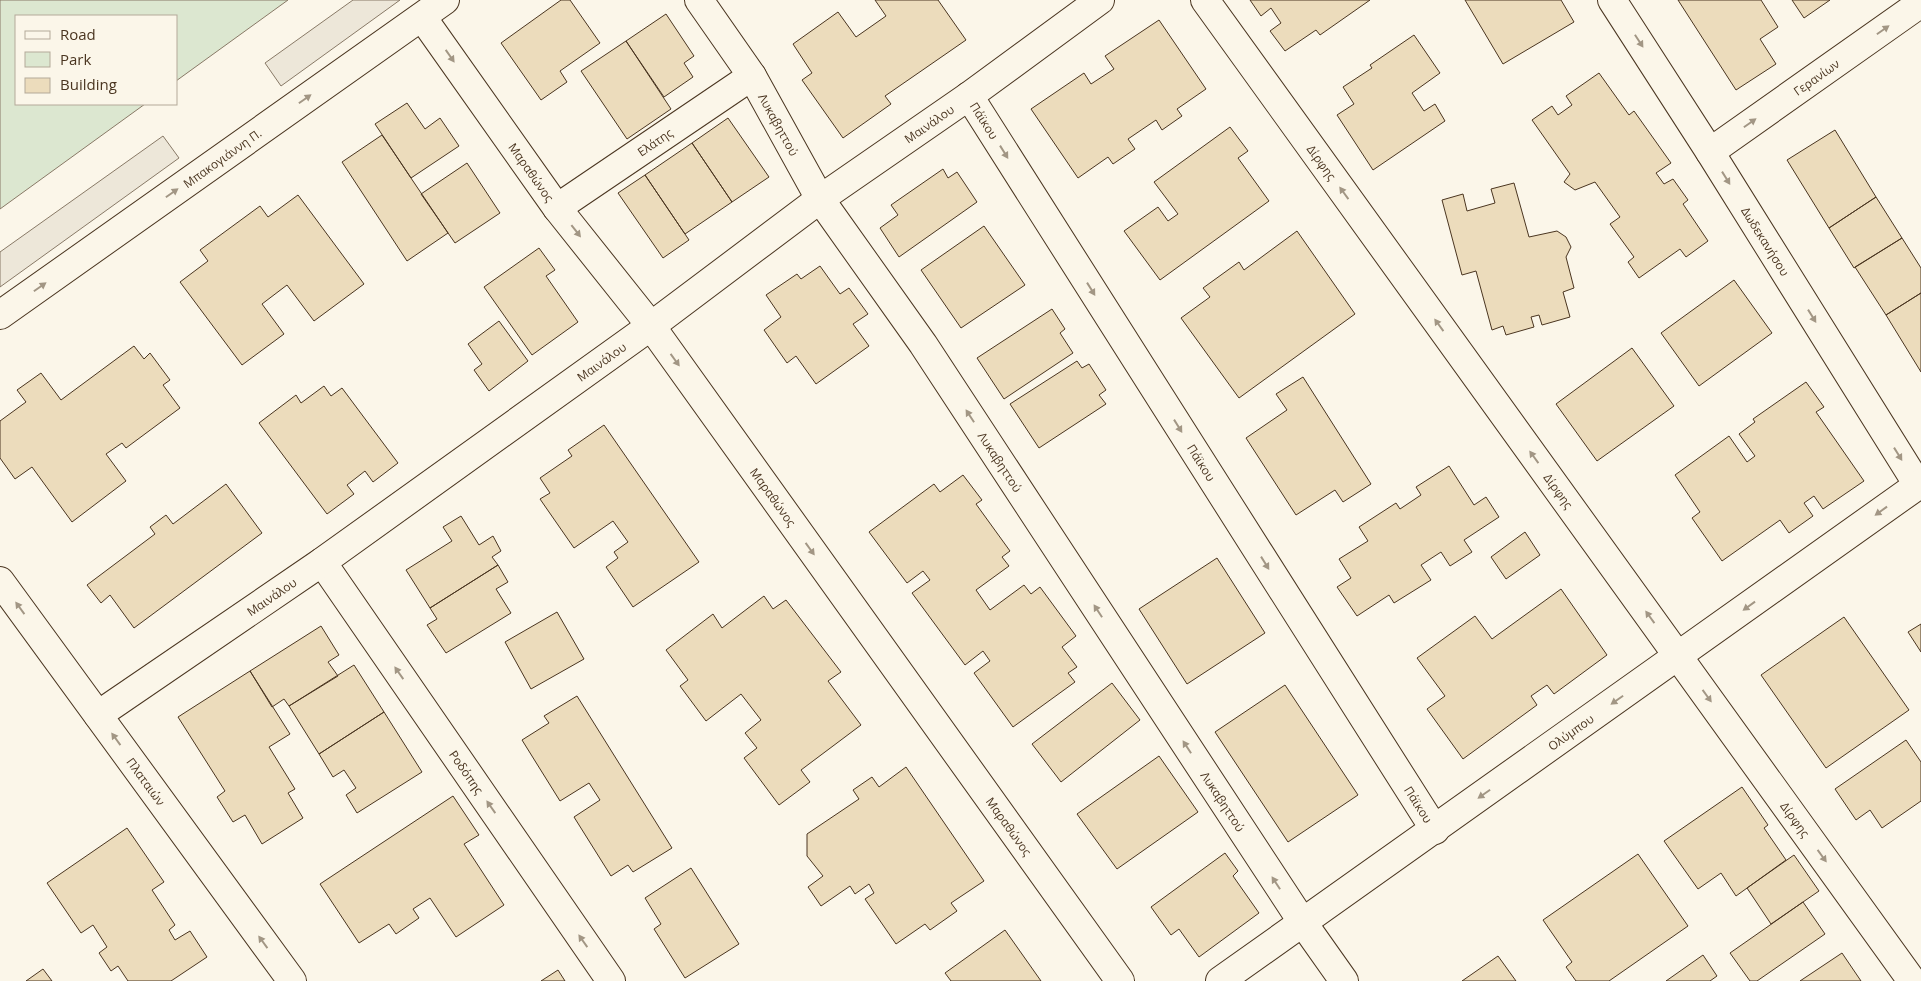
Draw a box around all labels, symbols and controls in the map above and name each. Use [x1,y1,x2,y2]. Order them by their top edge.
legend [15,15,178,105]
text: Road [60,24,96,44]
one-way arrow [1876,25,1890,35]
one-way arrow [1634,34,1643,48]
text: Park [60,49,91,69]
one-way arrow [445,50,455,63]
street label: Γερανίων [1790,55,1843,99]
text: Building [60,74,117,94]
street label: Λυκαβηττού [755,90,803,159]
one-way arrow [298,94,312,104]
street label: Πάϊκου [966,99,1003,142]
street label: Μαινάλου [901,100,957,147]
one-way arrow [1743,118,1756,129]
street label: Μπακογιάννη Π. [179,124,265,191]
street label: Ελάτης [634,124,676,160]
street label: Μαραθώνος [505,139,559,205]
street label: Δίρφης [1303,141,1341,184]
one-way arrow [1000,145,1009,158]
one-way arrow [1722,171,1731,184]
one-way arrow [1339,186,1349,200]
one-way arrow [165,187,178,198]
street label: Δωδεκανήσου [1738,203,1794,279]
one-way arrow [570,224,581,237]
one-way arrow [33,282,47,292]
one-way arrow [1087,282,1096,295]
one-way arrow [1808,309,1817,322]
one-way arrow [1434,318,1444,332]
street label: Μαινάλου [573,338,629,385]
one-way arrow [670,353,680,367]
one-way arrow [965,410,975,423]
one-way arrow [1174,419,1183,433]
street label: Λυκαβηττού [974,428,1026,495]
street label: Πάϊκου [1183,441,1220,484]
one-way arrow [1894,447,1903,460]
one-way arrow [1529,451,1540,464]
street label: Μαραθώνος [747,464,800,530]
street label: Δίρφης [1540,470,1577,512]
one-way arrow [1874,506,1888,516]
one-way arrow [805,542,815,555]
one-way arrow [1261,557,1270,570]
street label: Μαινάλου [243,573,300,620]
one-way arrow [15,601,25,615]
one-way arrow [1742,601,1756,611]
one-way arrow [1093,604,1103,618]
one-way arrow [1645,610,1655,624]
one-way arrow [394,667,404,680]
one-way arrow [1702,689,1712,703]
one-way arrow [1610,695,1624,705]
street label: Ολύμπου [1544,710,1597,754]
one-way arrow [111,733,121,746]
one-way arrow [1182,740,1192,753]
street label: Ροδόπης [446,747,488,797]
street label: Πλαταιών [123,754,169,809]
street label: Λυκαβηττού [1197,768,1249,835]
street label: Πάϊκου [1401,782,1437,826]
one-way arrow [1478,789,1491,799]
street label: Μαραθώνος [982,793,1036,859]
street label: Δίρφης [1777,798,1814,841]
one-way arrow [486,800,496,814]
one-way arrow [1817,849,1827,863]
one-way arrow [1271,876,1281,889]
one-way arrow [578,934,588,948]
one-way arrow [258,935,268,949]

